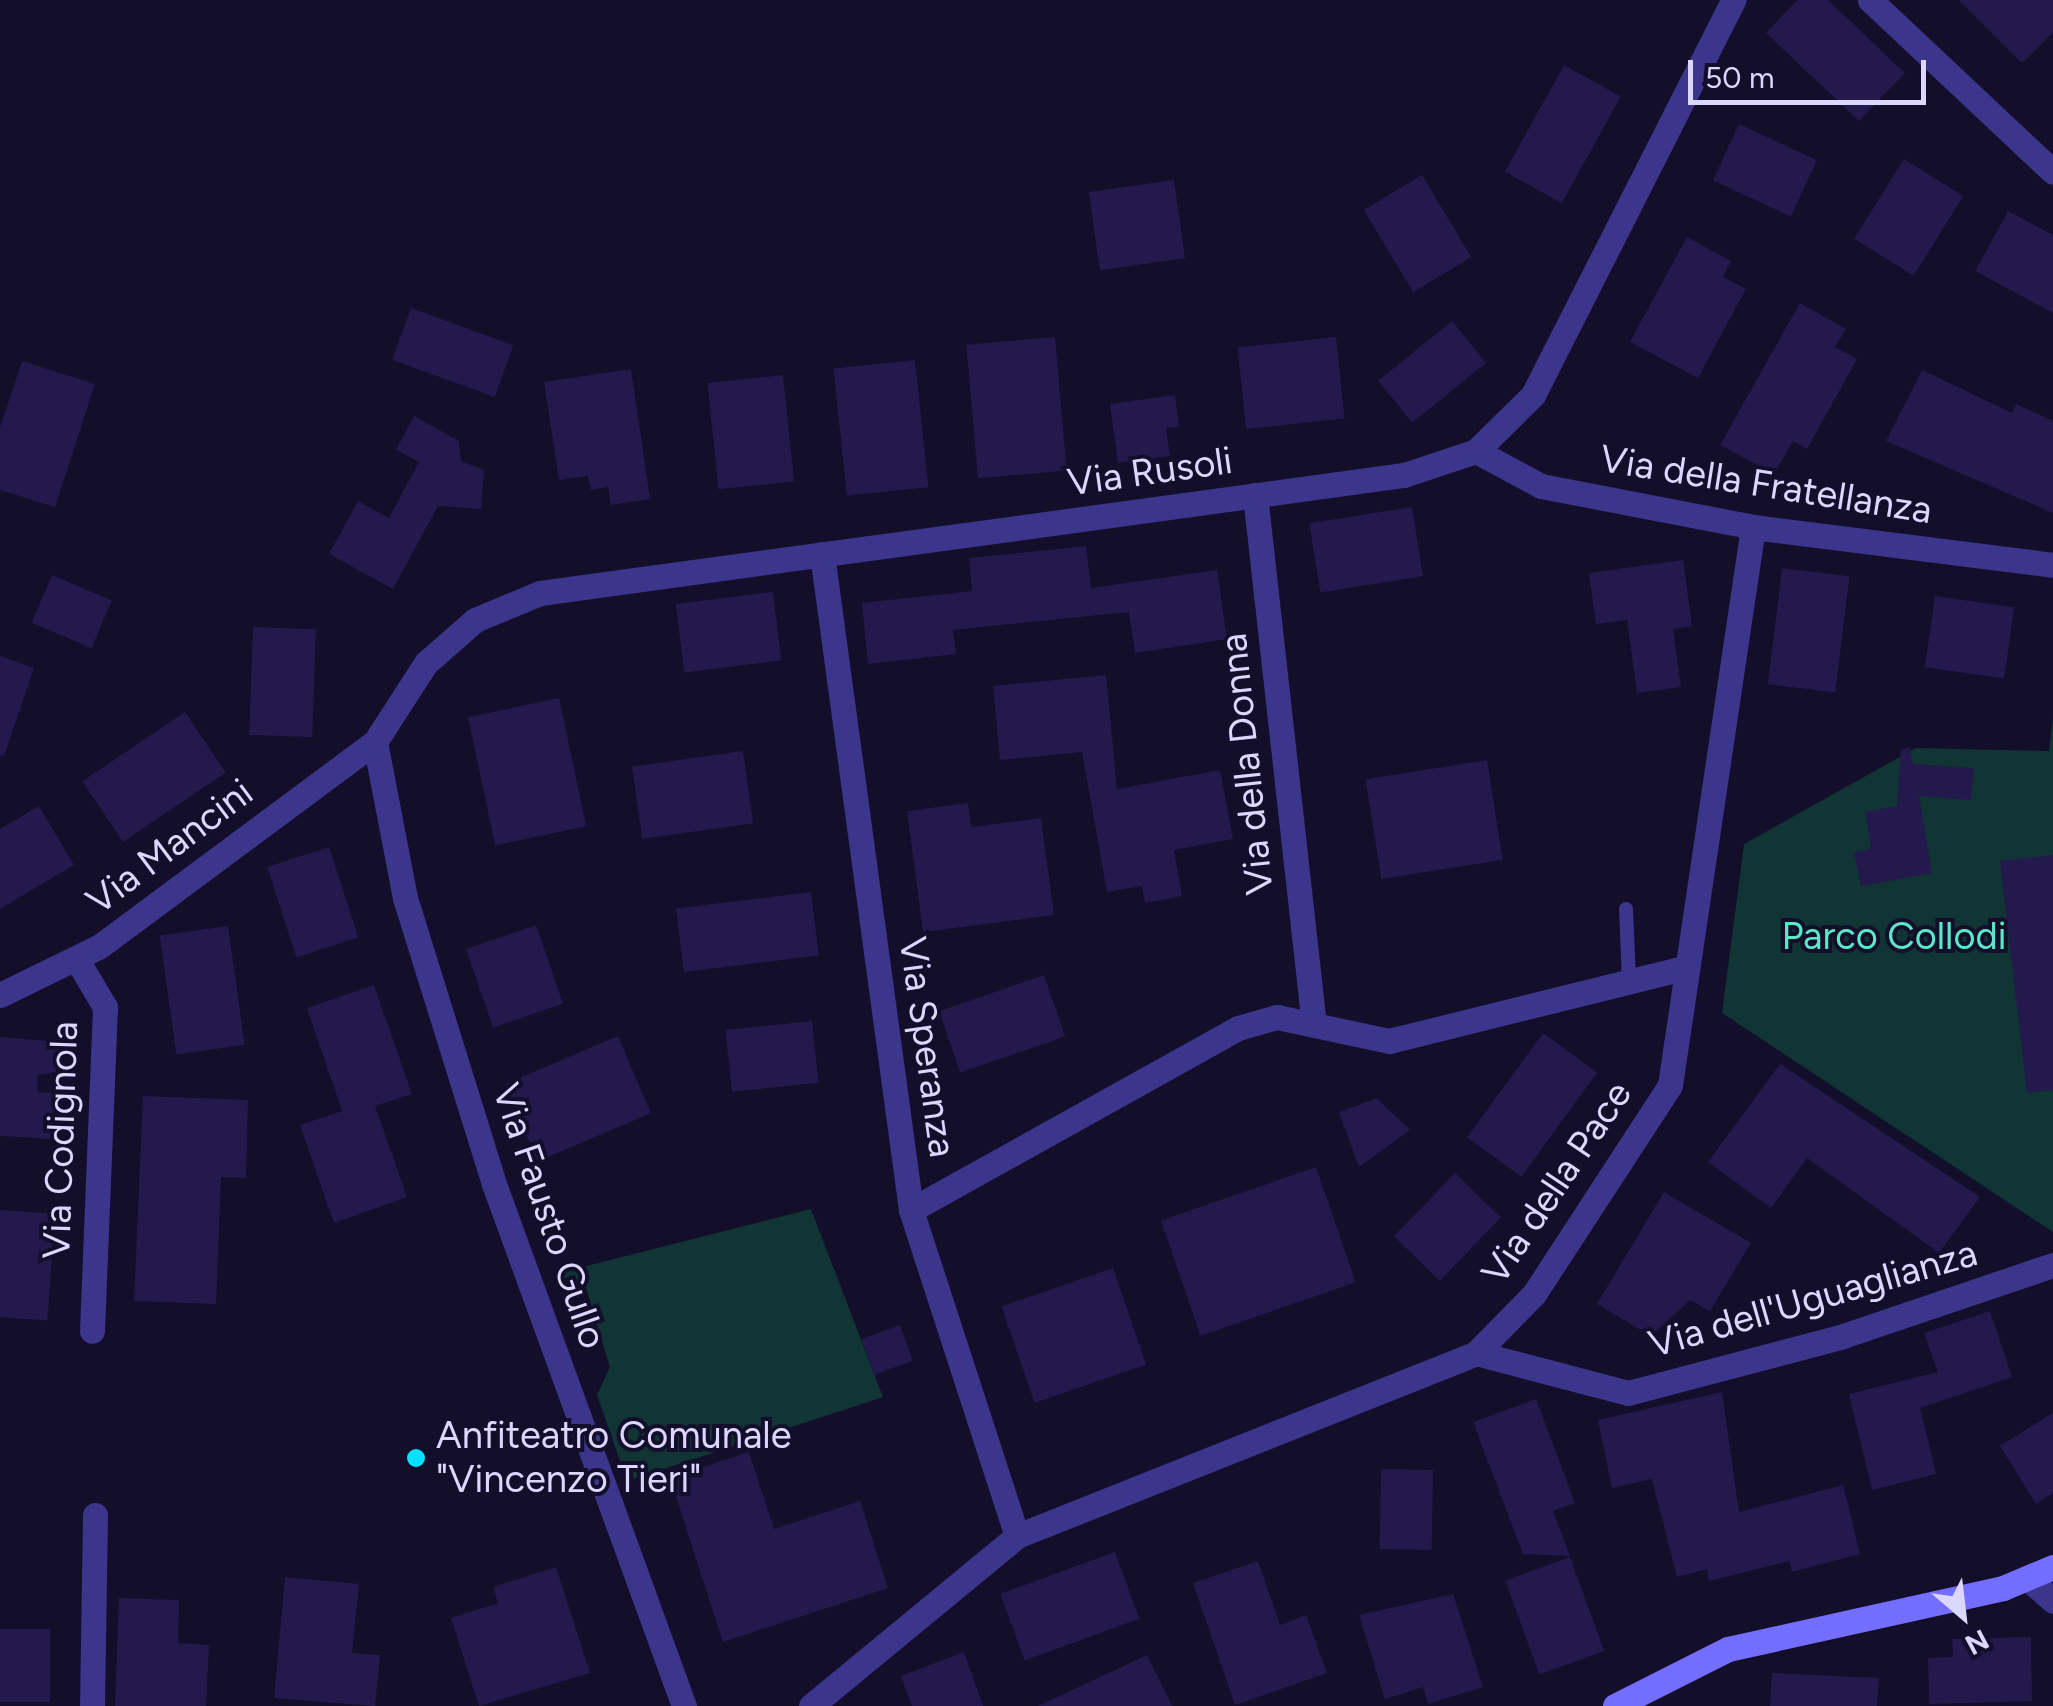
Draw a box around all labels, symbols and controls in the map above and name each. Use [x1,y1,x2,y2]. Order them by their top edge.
scale bar [1693,40,1930,102]
text: 50 m [1705,59,1774,96]
street label: Via della Fratellanza [1597,436,1935,534]
street label: Via Rusoli [1065,438,1235,506]
street label: Via della Donna [1211,631,1283,897]
street label: Via Mancini [78,770,262,924]
park label: Parco Collodi [1781,914,2007,960]
street label: Via Speranza [889,934,965,1160]
street label: Via Codignola [34,1020,88,1260]
street label: Via della Pace [1472,1073,1642,1293]
street label: Via Fausto Gullo [482,1078,616,1354]
street label: Via dell'Uguaglianza [1644,1230,1982,1368]
place label: Anfiteatro Comunale "Vincenzo Tieri" [436,1413,791,1502]
marker: Anfiteatro Comunale "Vincenzo Tieri" [405,1447,427,1469]
north arrow [1913,1566,2013,1666]
text: N [1960,1622,1995,1663]

